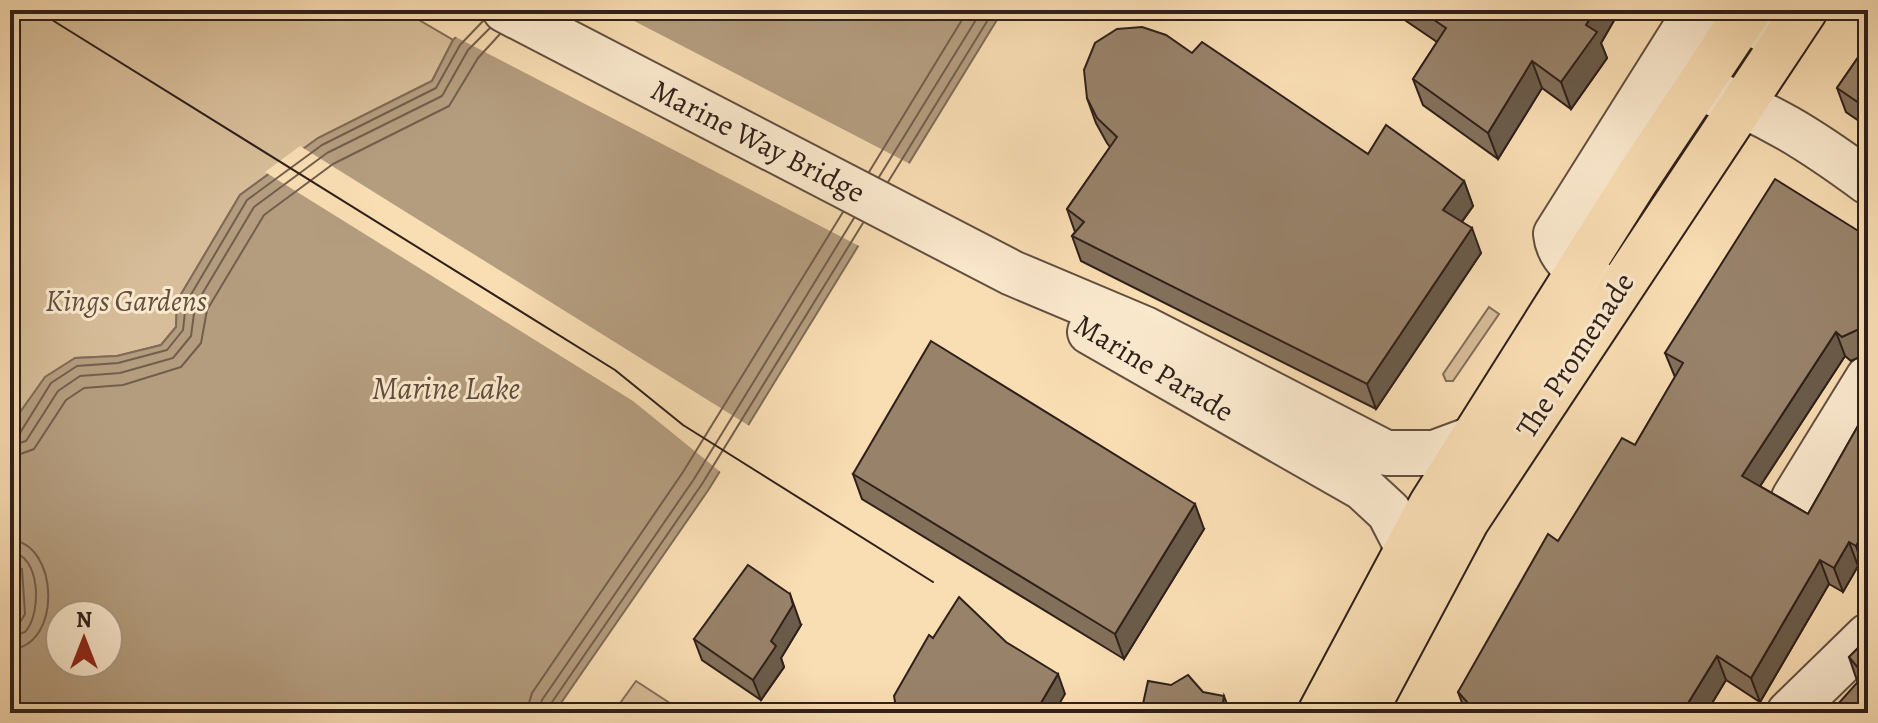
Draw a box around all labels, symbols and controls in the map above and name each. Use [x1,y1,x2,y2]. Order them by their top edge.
street label: Marine Way Bridge [644,70,872,212]
street label: The Promenade [1507,265,1643,445]
park label: Kings Gardens [45,281,207,321]
street label: Marine Parade [1067,305,1241,431]
water label: Marine Lake [372,366,520,410]
north arrow [44,599,124,679]
text: N [76,605,92,635]

